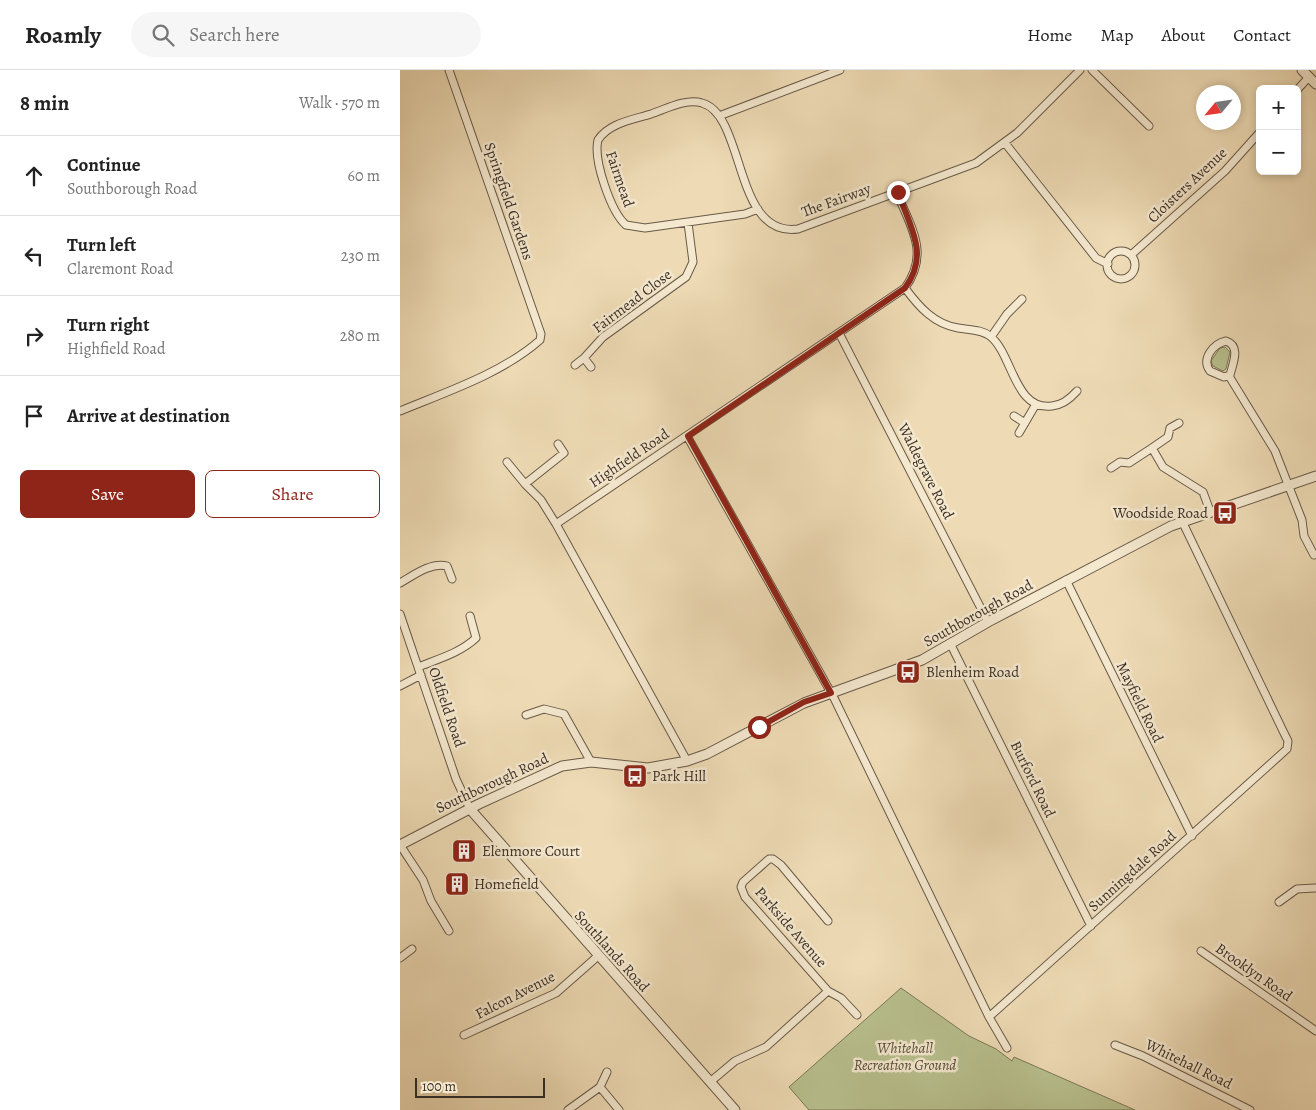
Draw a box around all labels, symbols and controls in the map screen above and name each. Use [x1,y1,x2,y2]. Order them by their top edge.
search box [131,12,481,57]
text: Roamly [25,19,101,51]
icon: search [149,21,177,49]
text: Search here [189,22,280,48]
text: Home [1027,23,1072,47]
text: Map [1100,23,1133,47]
text: About [1161,23,1205,47]
text: Contact [1233,23,1291,47]
north arrow [1196,85,1241,130]
map controls [1256,85,1301,175]
button: + [1256,85,1301,130]
text: 8 min [20,89,69,117]
text: Walk · 570 m [299,92,380,114]
button: − [1256,130,1301,175]
street label: Springfield Gardens [480,140,538,262]
street label: Cloisters Avenue [1143,143,1231,227]
street label: Fairmead [601,148,639,211]
text: Continue [67,152,141,178]
icon: ahead [20,162,48,190]
text: 60 m [348,165,380,187]
text: Southborough Road [67,178,197,200]
street label: The Fairway [799,178,874,222]
route end [887,181,910,204]
text: Turn left [67,232,136,258]
icon: left [20,242,48,270]
text: 230 m [341,245,380,267]
text: Claremont Road [67,258,173,280]
street label: Fairmead Close [588,264,676,337]
text: Turn right [67,312,149,338]
icon: right [20,322,48,350]
text: 280 m [340,325,380,347]
text: Highfield Road [67,338,166,360]
icon: arrive [20,402,48,430]
text: Arrive at destination [67,403,230,429]
street label: Waldegrave Road [893,419,959,523]
street label: Highfield Road [585,423,674,492]
button: Save [20,470,195,518]
button: Share [205,470,380,518]
bus stop icon: Woodside Road [1212,500,1238,526]
place label: Woodside Road [1112,503,1209,523]
street label: Southborough Road [920,574,1037,651]
street label: Mayfield Road [1112,658,1169,747]
bus stop icon: Blenheim Road [895,659,921,685]
place label: Blenheim Road [926,662,1020,682]
street label: Oldfield Road [424,664,470,751]
route start [748,716,771,739]
street label: Burford Road [1006,737,1061,821]
street label: Southborough Road [432,748,552,818]
bus stop icon: Park Hill [622,763,648,789]
place label: Park Hill [652,766,706,786]
street label: Sunningdale Road [1084,825,1181,916]
building icon: Elenmore Court [451,838,477,864]
place label: Elenmore Court [482,841,580,861]
building icon: Homefield [444,871,470,897]
place label: Homefield [474,874,540,894]
street label: Parkside Avenue [750,882,832,972]
street label: Southlands Road [570,906,655,997]
street label: Brooklyn Road [1212,938,1297,1006]
street label: Falcon Avenue [472,966,559,1024]
street label: Whitehall Road [1141,1034,1237,1094]
park label: Whitehall Recreation Ground [854,1038,956,1075]
scale bar [415,1075,545,1098]
text: 100 m [422,1077,456,1096]

